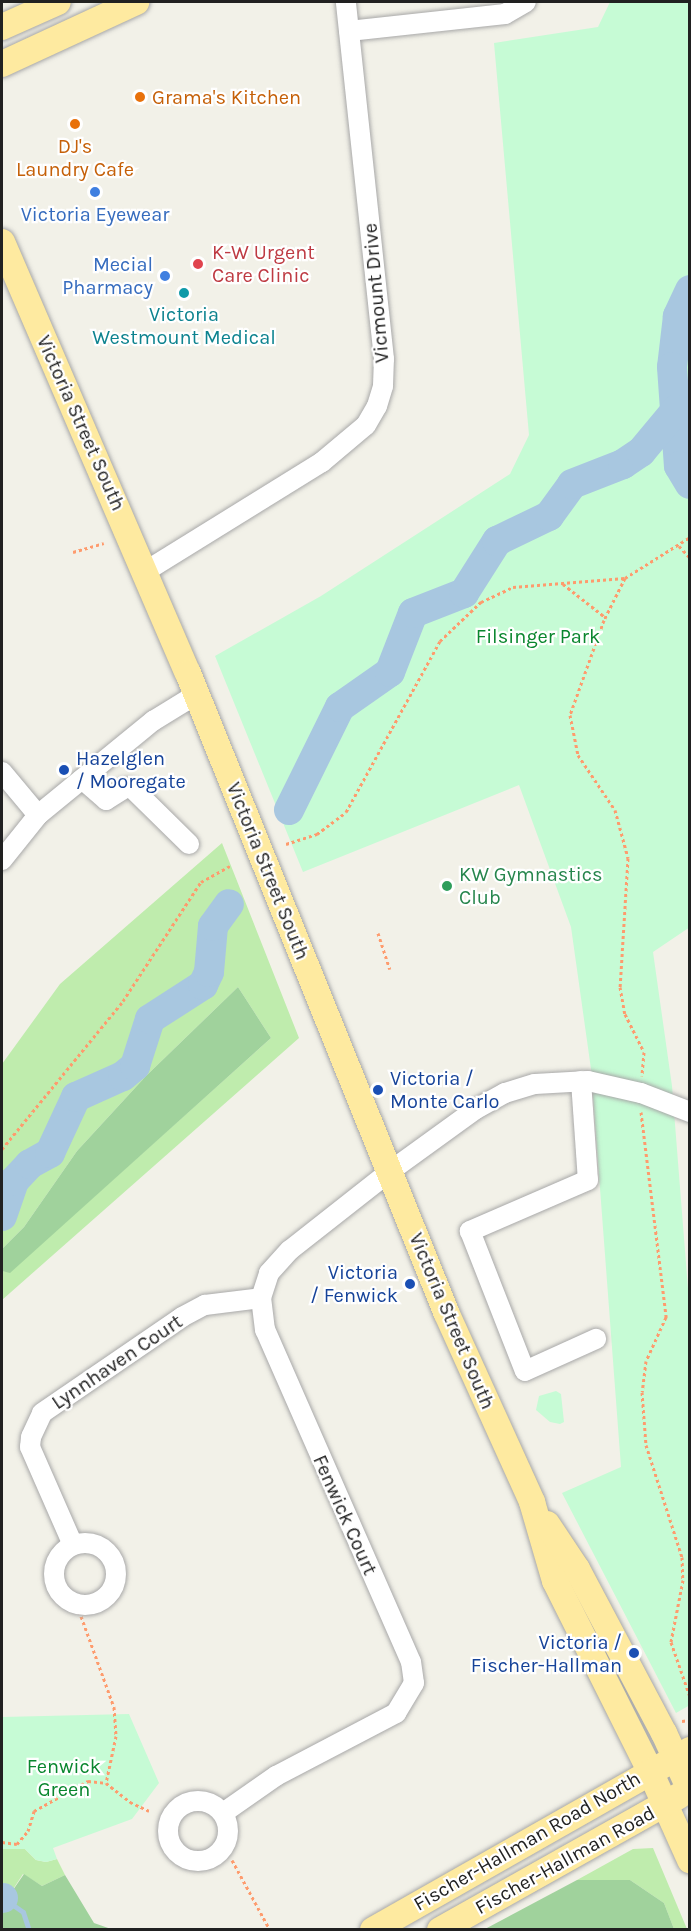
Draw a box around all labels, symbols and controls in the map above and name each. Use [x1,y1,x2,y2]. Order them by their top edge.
place label: Grama's Kitchen [152,85,301,109]
marker: Grama's Kitchen [133,90,147,104]
marker: DJ's Laundry Cafe [68,117,82,131]
place label: DJ's Laundry Cafe [16,134,134,181]
marker: Victoria Eyewear [88,185,102,199]
place label: Victoria Eyewear [21,202,169,226]
street label: Vicmount Drive [358,222,394,364]
place label: K-W Urgent Care Clinic [212,240,315,287]
place label: Mecial Pharmacy [62,252,153,299]
marker: K-W Urgent Care Clinic [189,255,207,273]
marker: Mecial Pharmacy [158,269,172,283]
marker: Victoria Westmount Medical [177,286,191,300]
place label: Victoria Westmount Medical [92,302,276,349]
street label: Victoria Street South [32,332,130,514]
park label: Filsinger Park [476,624,600,648]
place label: Hazelglen / Mooregate [76,746,186,793]
marker: Hazelglen / Mooregate [57,763,71,777]
street label: Victoria Street South [221,779,315,963]
place label: KW Gymnastics Club [459,862,603,909]
marker: KW Gymnastics Club [440,879,454,893]
place label: Victoria / Monte Carlo [390,1066,500,1113]
marker: Victoria / Monte Carlo [371,1083,385,1097]
street label: Victoria Street South [404,1229,500,1413]
place label: Victoria / Fenwick [310,1260,398,1307]
marker: Victoria / Fenwick [403,1277,417,1291]
street label: Lynnhaven Court [47,1309,187,1415]
street label: Fenwick Court [308,1451,382,1579]
place label: Victoria / Fischer-Hallman [471,1630,622,1677]
marker: Victoria / Fischer-Hallman [627,1646,641,1660]
park label: Fenwick Green [27,1754,101,1801]
street label: Fischer-Hallman Road North [409,1766,645,1916]
street label: Fischer-Hallman Road [471,1801,659,1919]

